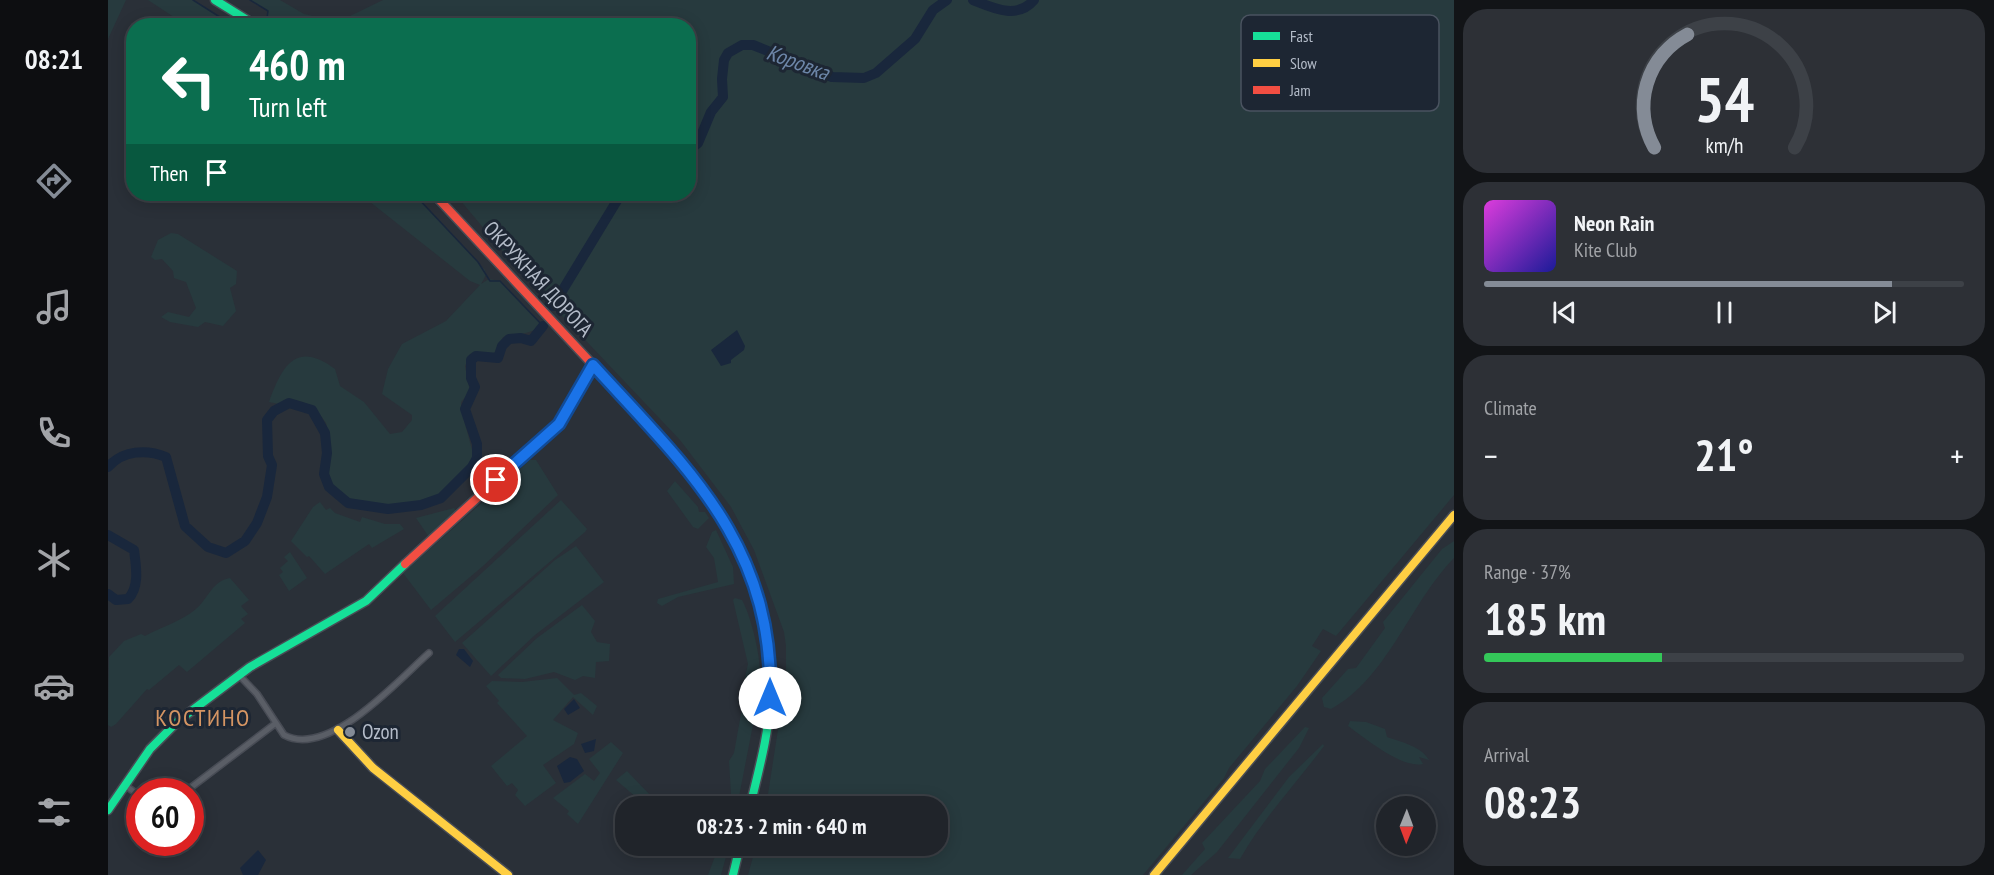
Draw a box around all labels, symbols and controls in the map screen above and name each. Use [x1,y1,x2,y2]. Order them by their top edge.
legend [1241,15,1439,111]
text: Fast [1290,26,1313,46]
text: 460 m [249,37,346,92]
water label: Коровка [763,38,834,87]
text: 08:21 [25,42,83,76]
icon: left [150,42,228,120]
text: Slow [1290,53,1317,73]
text: 54 [1694,58,1754,139]
text: Jam [1289,80,1311,100]
text: Turn left [249,90,327,124]
text: km/h [1705,131,1743,159]
icon: arrive [200,156,233,189]
text: Then [150,159,188,187]
icon: directions [33,160,75,202]
text: Neon Rain [1574,209,1654,237]
street label: ОКРУЖНАЯ ДОРОГА [478,215,599,342]
text: Kite Club [1574,237,1637,263]
icon: music [33,286,75,328]
icon: previous [1548,296,1581,329]
icon: pause [1708,296,1741,329]
icon: next [1868,296,1901,329]
text: Climate [1484,395,1537,421]
icon: phone [33,412,75,454]
text: 21° [1694,425,1754,483]
text: − [1484,434,1498,477]
text: + [1950,434,1964,477]
pin [470,454,521,505]
icon: arrive [479,463,512,496]
icon: climate [33,539,75,581]
text: Range · 37% [1484,559,1571,585]
text: 185 km [1484,589,1606,647]
icon: car [33,665,75,707]
position arrow [738,666,802,730]
district label: КОСТИНО [155,702,251,733]
place label: Ozon [362,718,399,745]
marker: Ozon [343,725,357,739]
text: Arrival [1484,742,1529,768]
text: 08:23 [1484,772,1581,830]
speed limit sign: 60 [126,778,204,856]
icon: filters [33,791,75,833]
north arrow [1376,796,1436,856]
map controls [1376,796,1436,856]
text: 08:23 · 2 min · 640 m [696,812,867,840]

